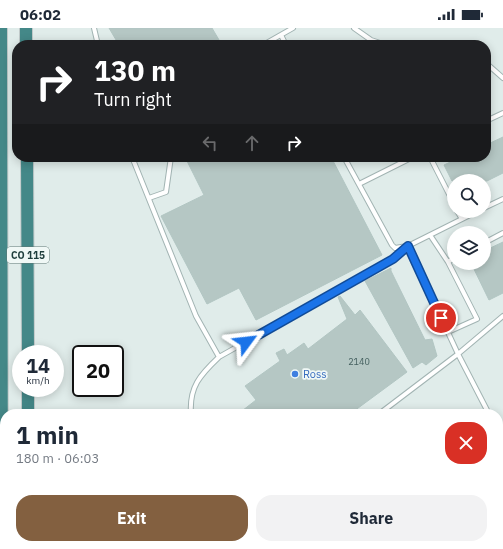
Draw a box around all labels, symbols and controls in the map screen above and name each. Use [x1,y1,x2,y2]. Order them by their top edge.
text: 06:02 [20,5,61,24]
text: 130 m [94,52,176,89]
icon: right [28,56,80,108]
text: Turn right [94,88,172,111]
icon: left [199,132,221,154]
icon: ahead [241,132,263,154]
icon: right [283,132,305,154]
map controls [447,174,491,270]
button: search [447,174,491,218]
button: layers [447,226,491,270]
road number: CO 115 [7,247,49,263]
pin [424,301,458,335]
icon: arrive [430,307,452,329]
position arrow [225,321,267,363]
speed limit sign: 20 [72,345,124,397]
text: 14 [26,352,50,379]
house number: 2140 [348,356,370,367]
place label: Ross [303,367,327,381]
marker: Ross [290,369,300,379]
text: km/h [26,374,50,387]
text: 1 min [16,419,79,451]
button: close [445,422,487,464]
text: 180 m · 06:03 [16,450,99,467]
button: Exit [16,495,248,541]
button: Share [256,495,487,541]

